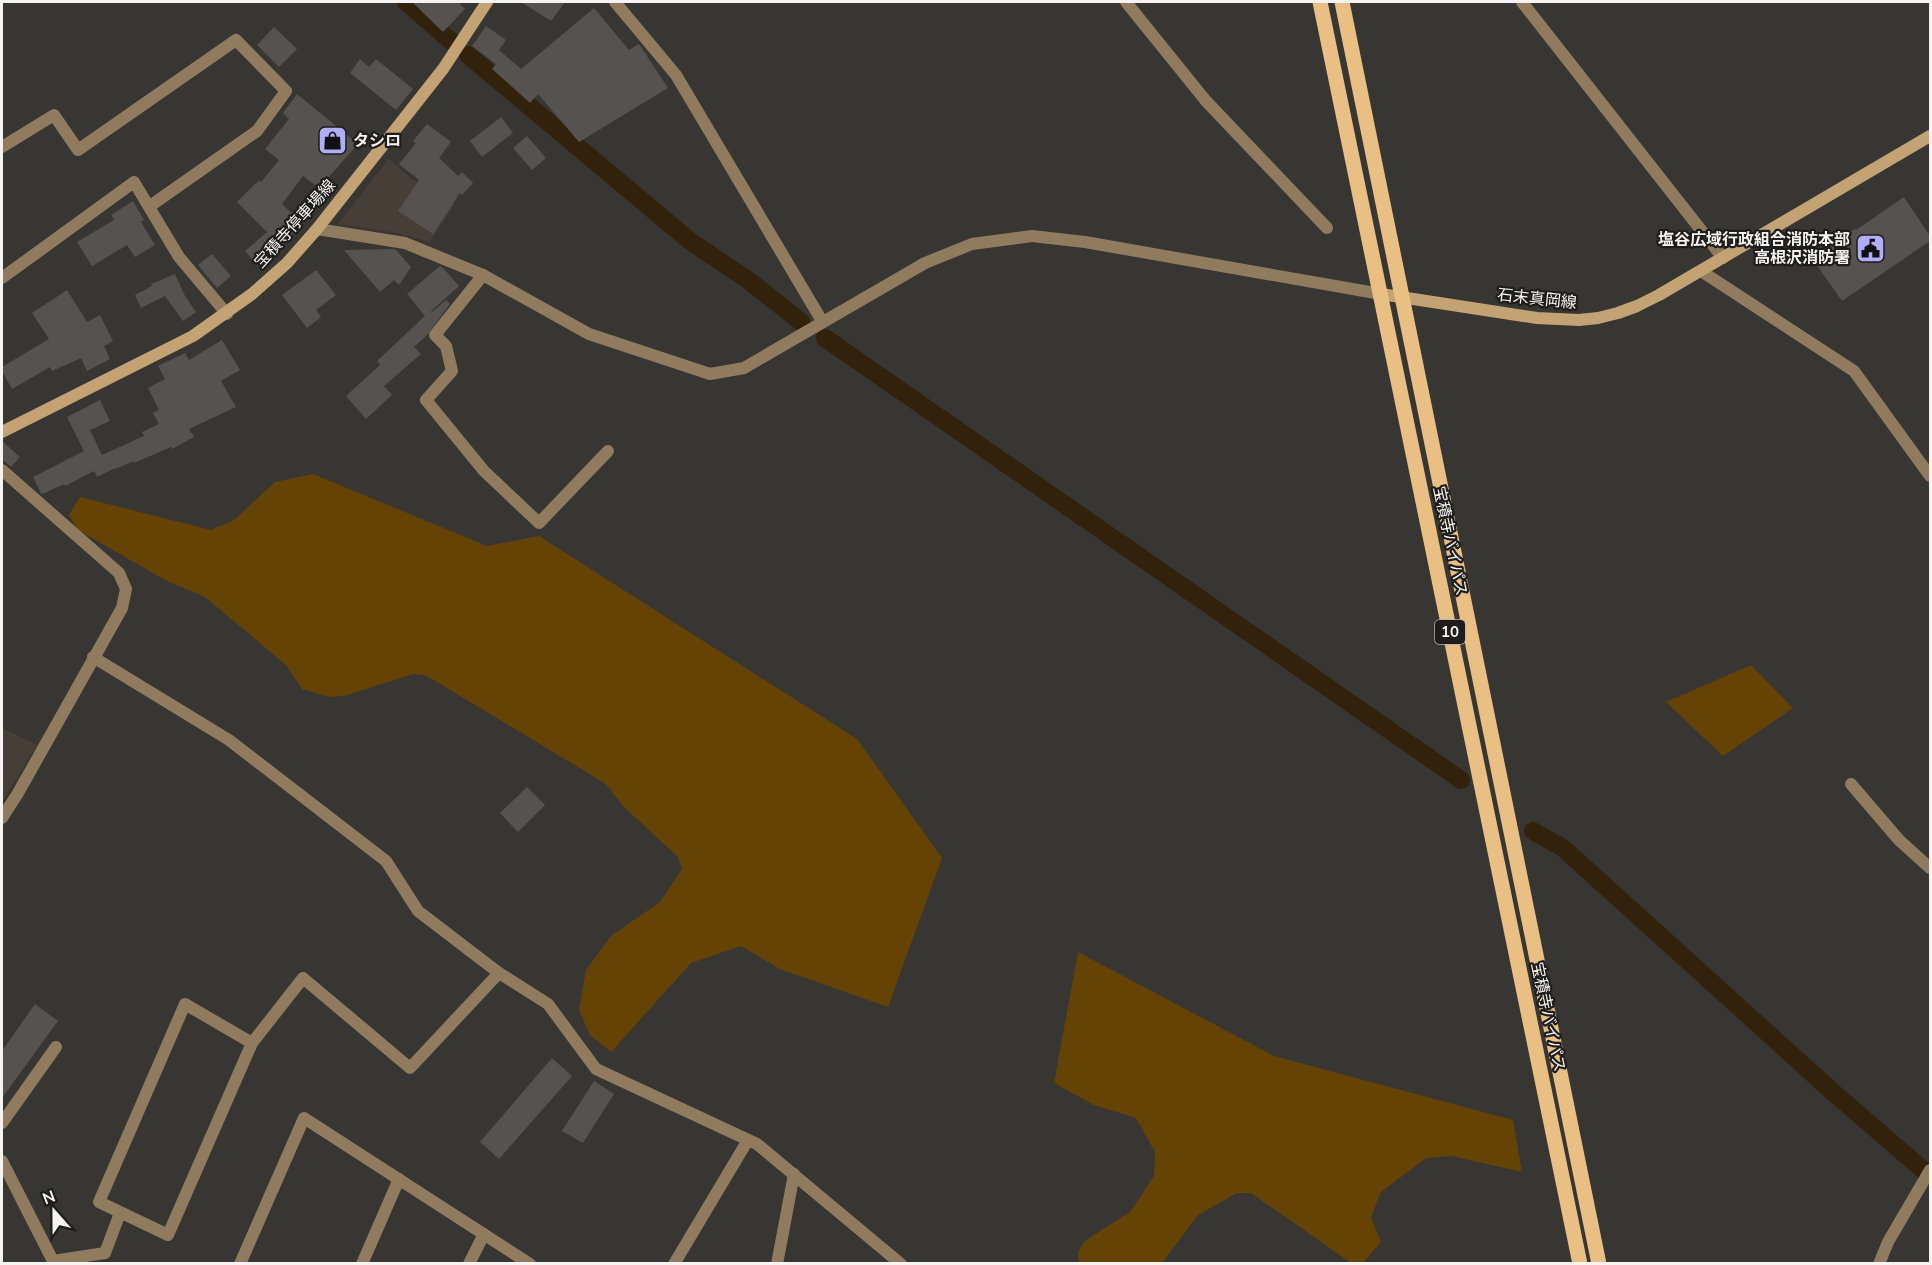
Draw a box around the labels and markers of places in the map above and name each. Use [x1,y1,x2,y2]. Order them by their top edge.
shop icon: タシロ [316,125,348,157]
place label: タシロ [353,130,401,152]
place label: 塩谷広域行政組合消防本部 高根沢消防署 [1658,229,1850,269]
public building icon: 塩谷広域行政組合消防本部 高根沢消防署 [1855,233,1887,265]

